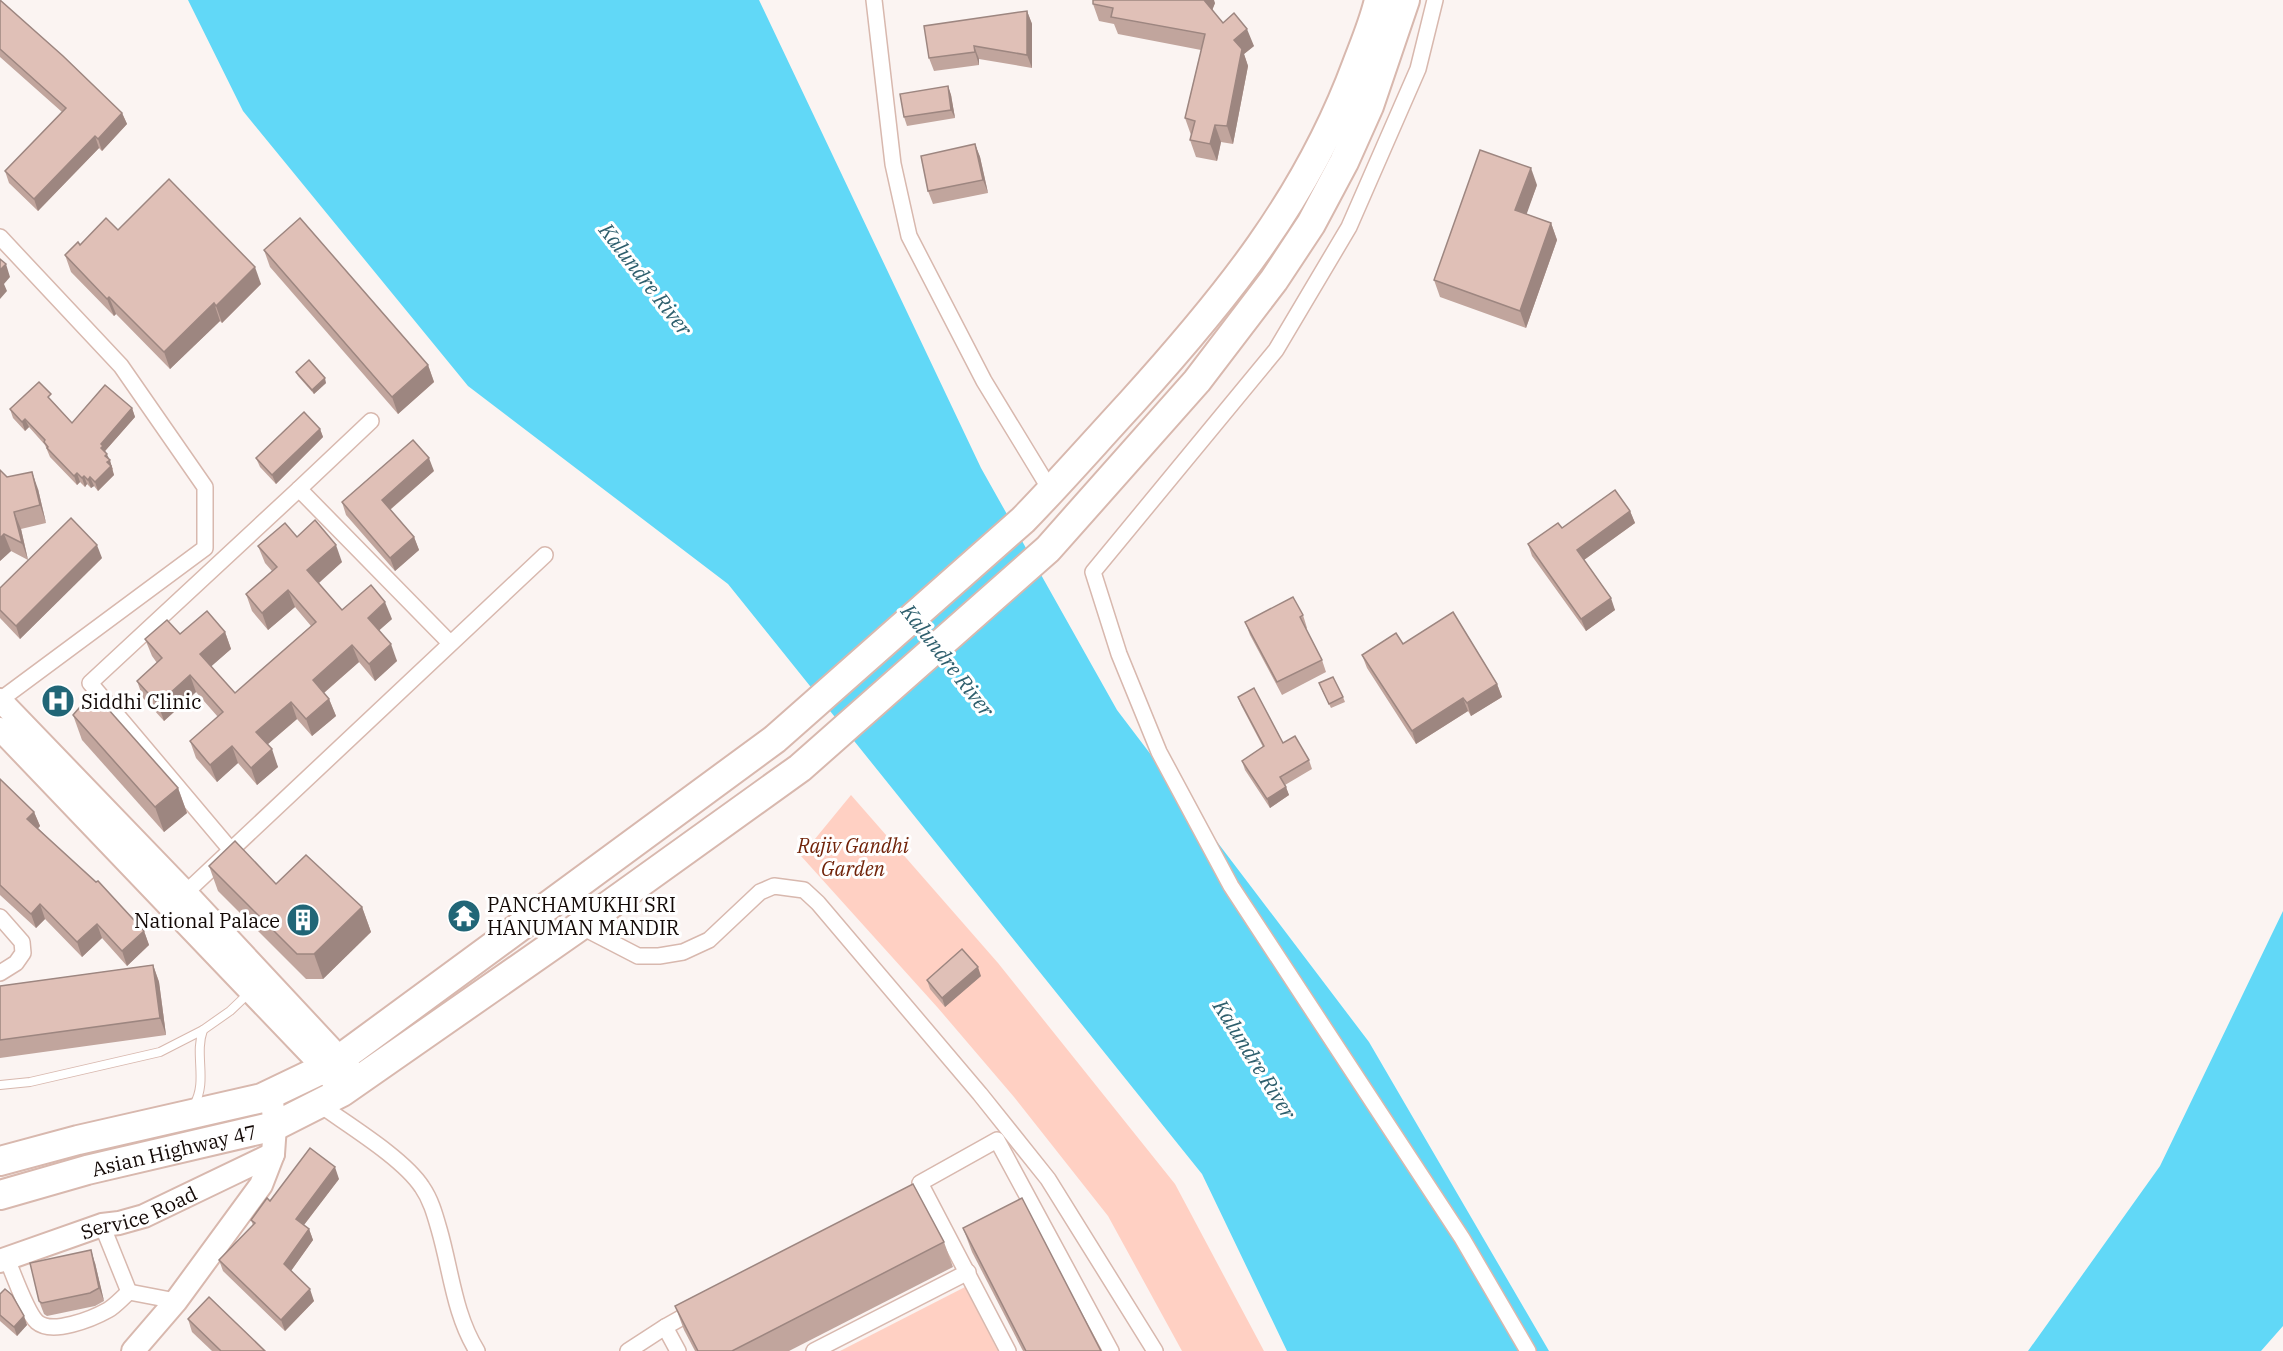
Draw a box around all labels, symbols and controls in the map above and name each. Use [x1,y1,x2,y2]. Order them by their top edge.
water label: Kalundre River [593,216,699,342]
water label: Kalundre River [895,597,1001,723]
hospital icon: Siddhi Clinic [40,683,76,719]
place label: Siddhi Clinic [81,688,201,715]
park label: Rajiv Gandhi Garden [796,832,909,882]
place label: PANCHAMUKHI SRI HANUMAN MANDIR [487,891,680,941]
temple icon: PANCHAMUKHI SRI HANUMAN MANDIR [446,898,482,934]
building icon: National Palace [285,902,321,938]
place label: National Palace [134,907,280,934]
water label: Kalundre River [1207,993,1303,1125]
street label: Asian Highway 47 [89,1117,259,1182]
street label: Service Road [77,1179,201,1245]

